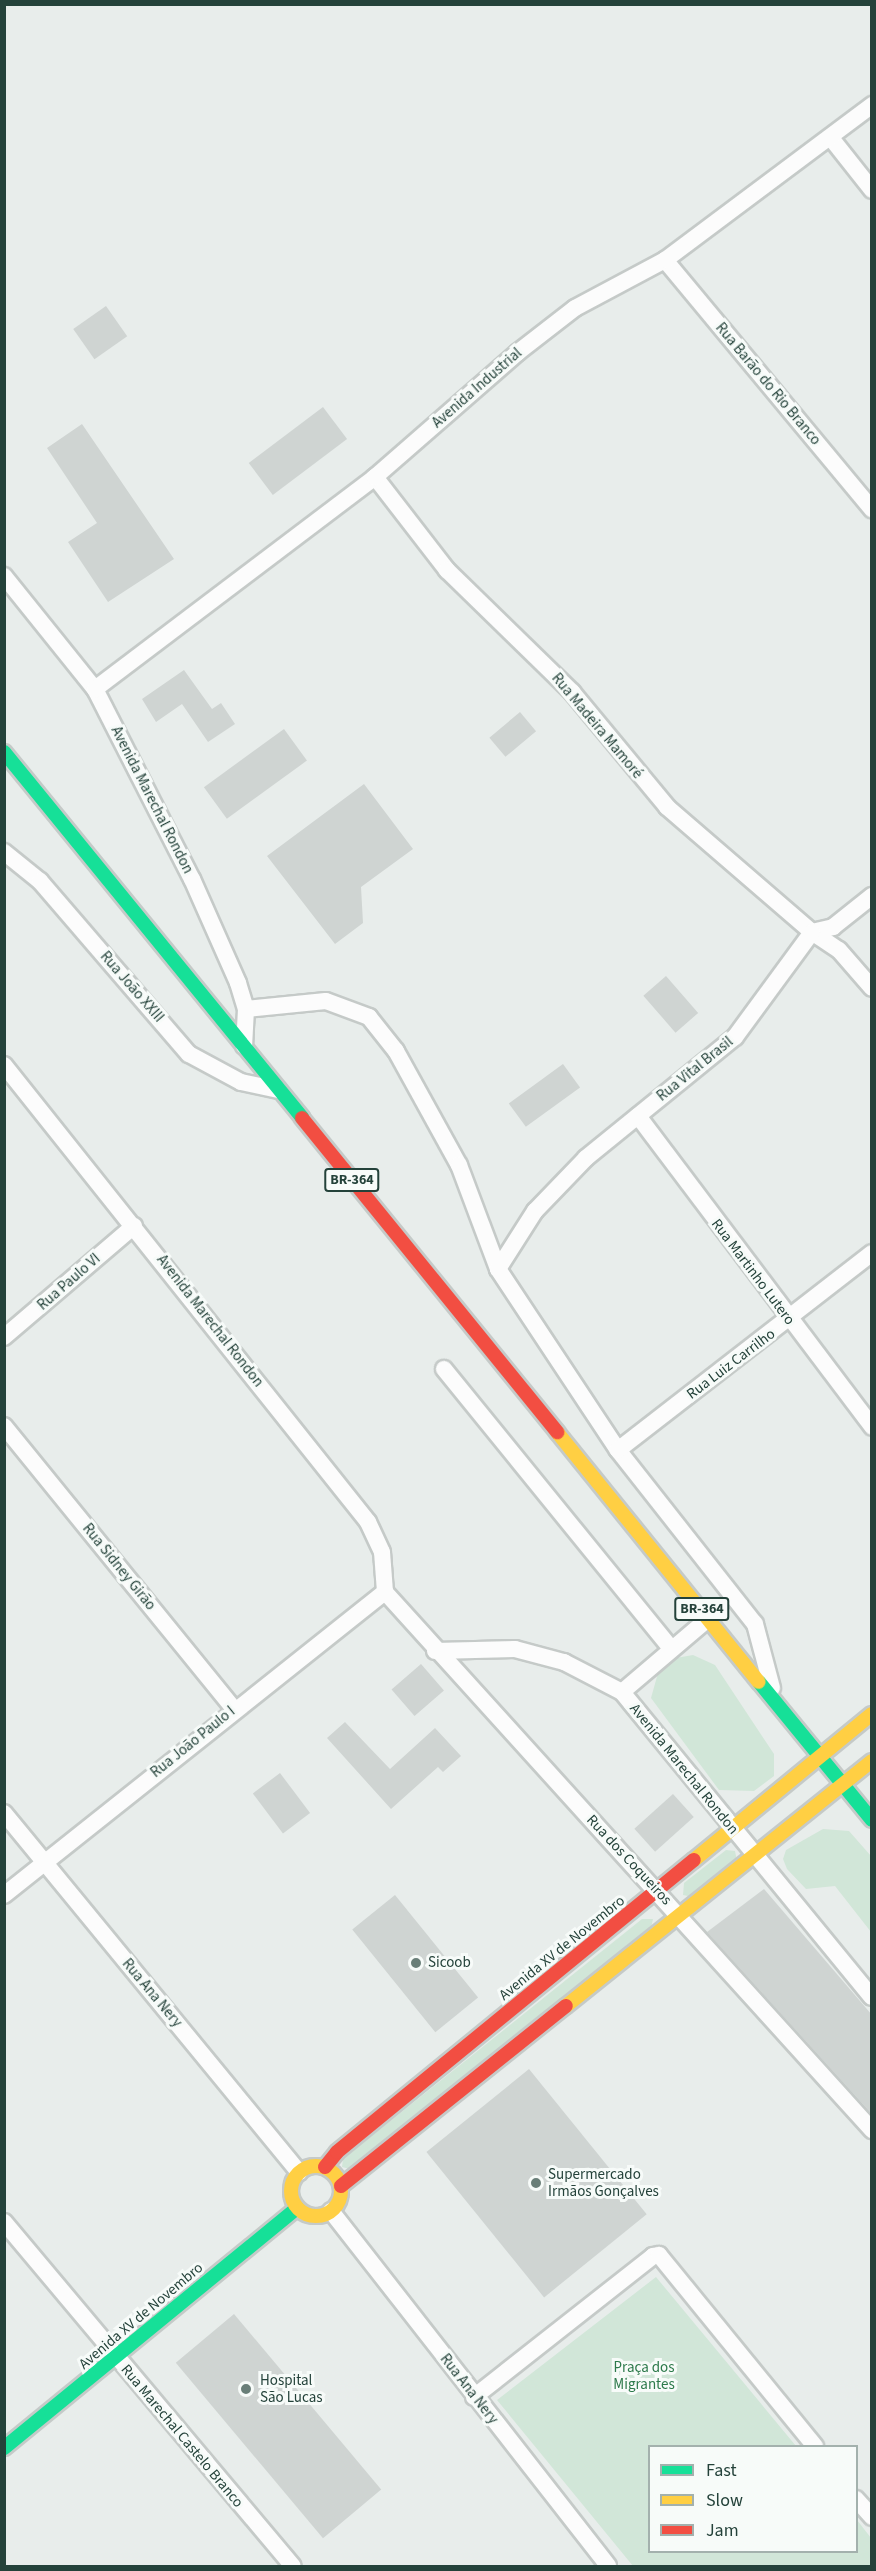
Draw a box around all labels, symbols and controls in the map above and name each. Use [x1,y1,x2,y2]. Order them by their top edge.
street label: Rua Barão do Rio Branco [712,319,824,449]
street label: Avenida Industrial [428,344,526,432]
street label: Rua Madeira Mamoré [548,670,646,782]
street label: Avenida Marechal Rondon [107,723,197,877]
street label: Rua João XXIII [96,948,168,1026]
street label: Rua Vital Brasil [653,1033,737,1105]
road number: BR-364 [324,1169,380,1191]
street label: Rua Martinho Lutero [707,1215,799,1329]
street label: Rua Paulo VI [34,1250,104,1314]
street label: Avenida Marechal Rondon [153,1251,267,1391]
street label: Rua Luiz Carrilho [683,1325,779,1403]
street label: Rua Sidney Girão [78,1520,160,1614]
road number: BR-364 [674,1598,730,1620]
street label: Avenida Marechal Rondon [626,1700,742,1838]
street label: Rua João Paulo I [147,1702,239,1782]
street label: Rua dos Coqueiros [583,1811,675,1909]
street label: Avenida XV de Novembro [496,1892,628,2004]
place label: Sicoob [428,1954,471,1972]
street label: Rua Ana Nery [118,1955,186,2031]
marker: Sicoob [409,1956,423,1970]
place label: Supermercado Irmãos Gonçalves [548,2165,659,2200]
marker: Supermercado Irmãos Gonçalves [529,2176,543,2190]
street label: Avenida XV de Novembro [75,2259,207,2373]
street label: Rua Ana Nery [436,2350,502,2428]
park label: Praça dos Migrantes [613,2358,675,2393]
street label: Rua Marechal Castelo Branco [117,2361,247,2511]
place label: Hospital São Lucas [260,2371,323,2406]
marker: Hospital São Lucas [237,2380,255,2398]
legend [648,2445,858,2553]
text: Fast [706,2458,737,2483]
text: Slow [706,2488,743,2513]
text: Jam [706,2518,739,2543]

